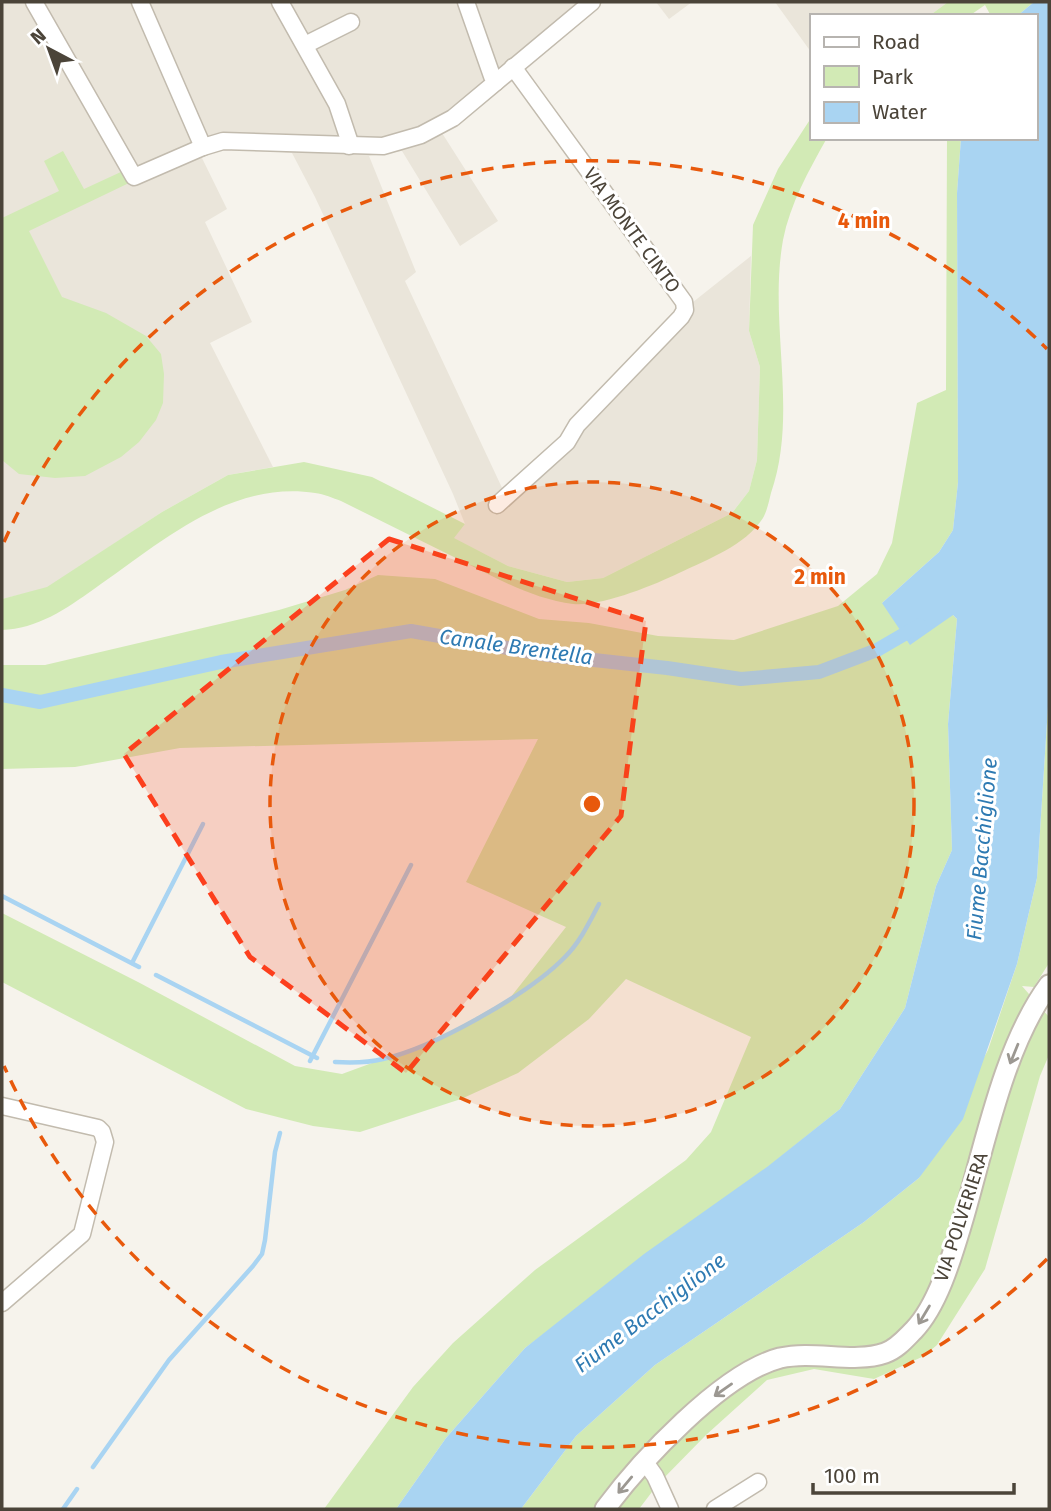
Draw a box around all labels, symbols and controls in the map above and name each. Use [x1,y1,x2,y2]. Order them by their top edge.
north arrow [14,14,84,84]
legend [810,14,1037,140]
text: N [26,24,50,49]
text: Road [872,29,920,55]
text: Park [872,64,914,90]
text: Water [872,99,927,125]
street label: VIA MONTE CINTO [579,163,685,297]
text: 4 min [838,208,890,234]
text: 2 min [794,564,846,590]
water label: Canale Brentella [438,623,594,671]
water label: Fiume Bacchiglione [961,757,1003,941]
centre of rings [580,792,604,816]
one-way arrow [1006,1043,1019,1065]
street label: VIA POLVERIERA [929,1149,993,1285]
water label: Fiume Bacchiglione [569,1248,731,1378]
one-way arrow [917,1305,931,1325]
one-way arrow [714,1383,733,1397]
scale bar [813,1452,1014,1496]
text: 100 m [824,1463,880,1489]
one-way arrow [617,1476,632,1494]

